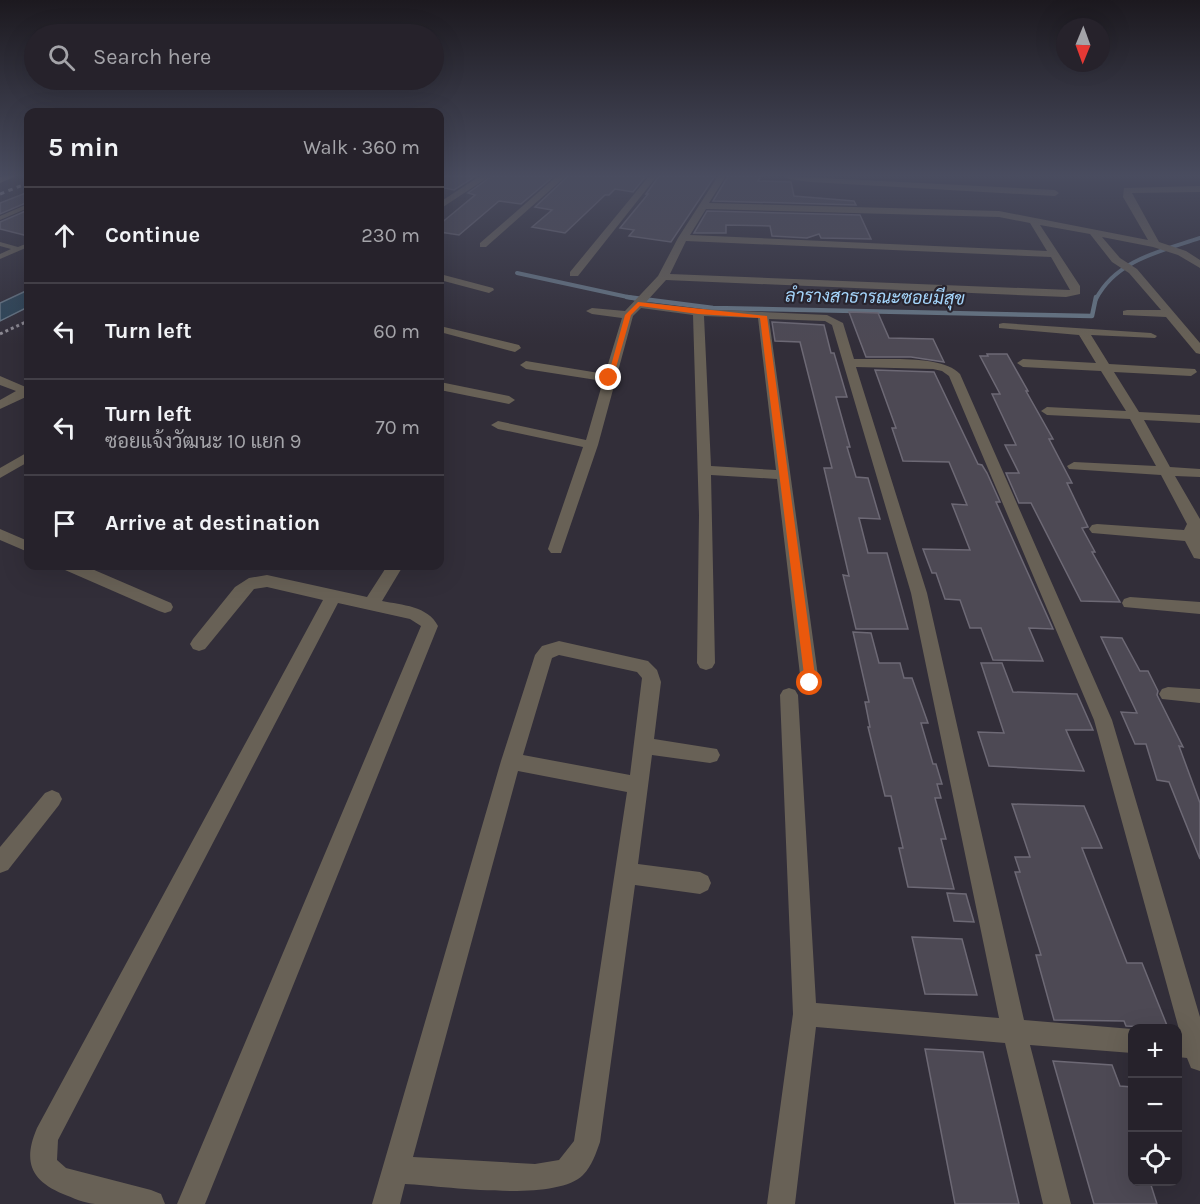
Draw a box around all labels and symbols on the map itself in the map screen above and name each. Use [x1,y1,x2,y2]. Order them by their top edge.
north arrow [1056,18,1110,72]
water label: ลำรางสาธารณะซอยมีสุข [785,282,965,311]
route end [595,364,621,390]
route start [796,669,822,695]

